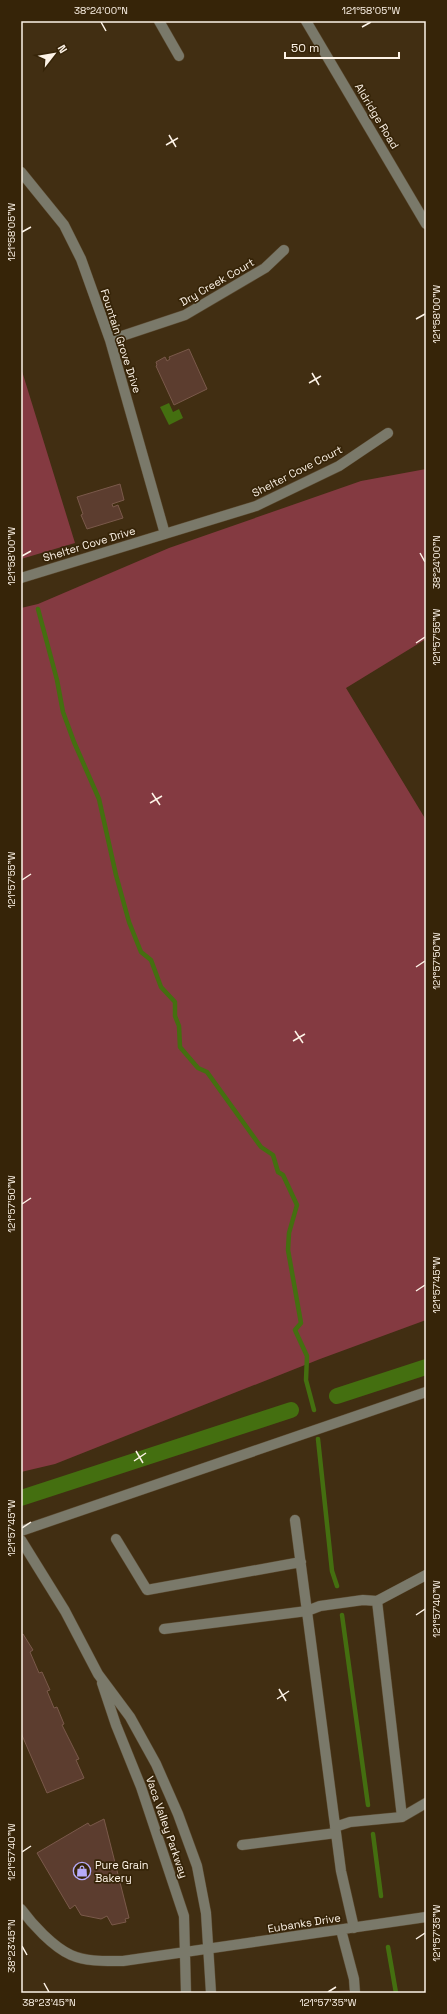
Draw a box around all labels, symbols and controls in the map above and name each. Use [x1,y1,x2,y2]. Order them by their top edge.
text: 38°24'00"N [74,4,128,17]
text: 121°58'05"W [342,4,400,17]
north arrow [34,34,74,74]
scale bar [285,34,399,60]
text: 50 m [291,40,319,56]
text: N [55,42,70,56]
street label: Aldridge Road [352,81,402,151]
text: 121°58'05"W [5,203,18,261]
street label: Dry Creek Court [177,255,257,309]
text: 121°58'00"W [430,284,443,343]
street label: Fountain Grove Drive [98,287,144,395]
street label: Shelter Cove Court [249,442,345,500]
street label: Shelter Cove Drive [41,523,137,565]
text: 121°58'00"W [5,526,18,585]
text: 38°24'00"N [430,535,443,589]
text: 121°57'55"W [430,608,443,666]
text: 121°57'55"W [5,851,18,909]
text: 121°57'50"W [430,932,443,990]
text: 121°57'50"W [5,1175,18,1233]
text: 121°57'45"W [430,1256,443,1314]
text: 121°57'45"W [5,1499,18,1557]
text: 121°57'40"W [430,1580,443,1638]
street label: Vaca Valley Parkway [143,1774,191,1880]
text: 121°57'40"W [5,1823,18,1881]
place label: Pure Grain Bakery [95,1858,149,1885]
shop icon: Pure Grain Bakery [72,1861,92,1881]
text: 121°57'35"W [430,1904,443,1962]
street label: Eubanks Drive [266,1910,342,1936]
text: 38°23'45"N [5,1919,18,1973]
text: 38°23'45"N [22,1996,76,2009]
text: 121°57'35"W [299,1996,357,2009]

